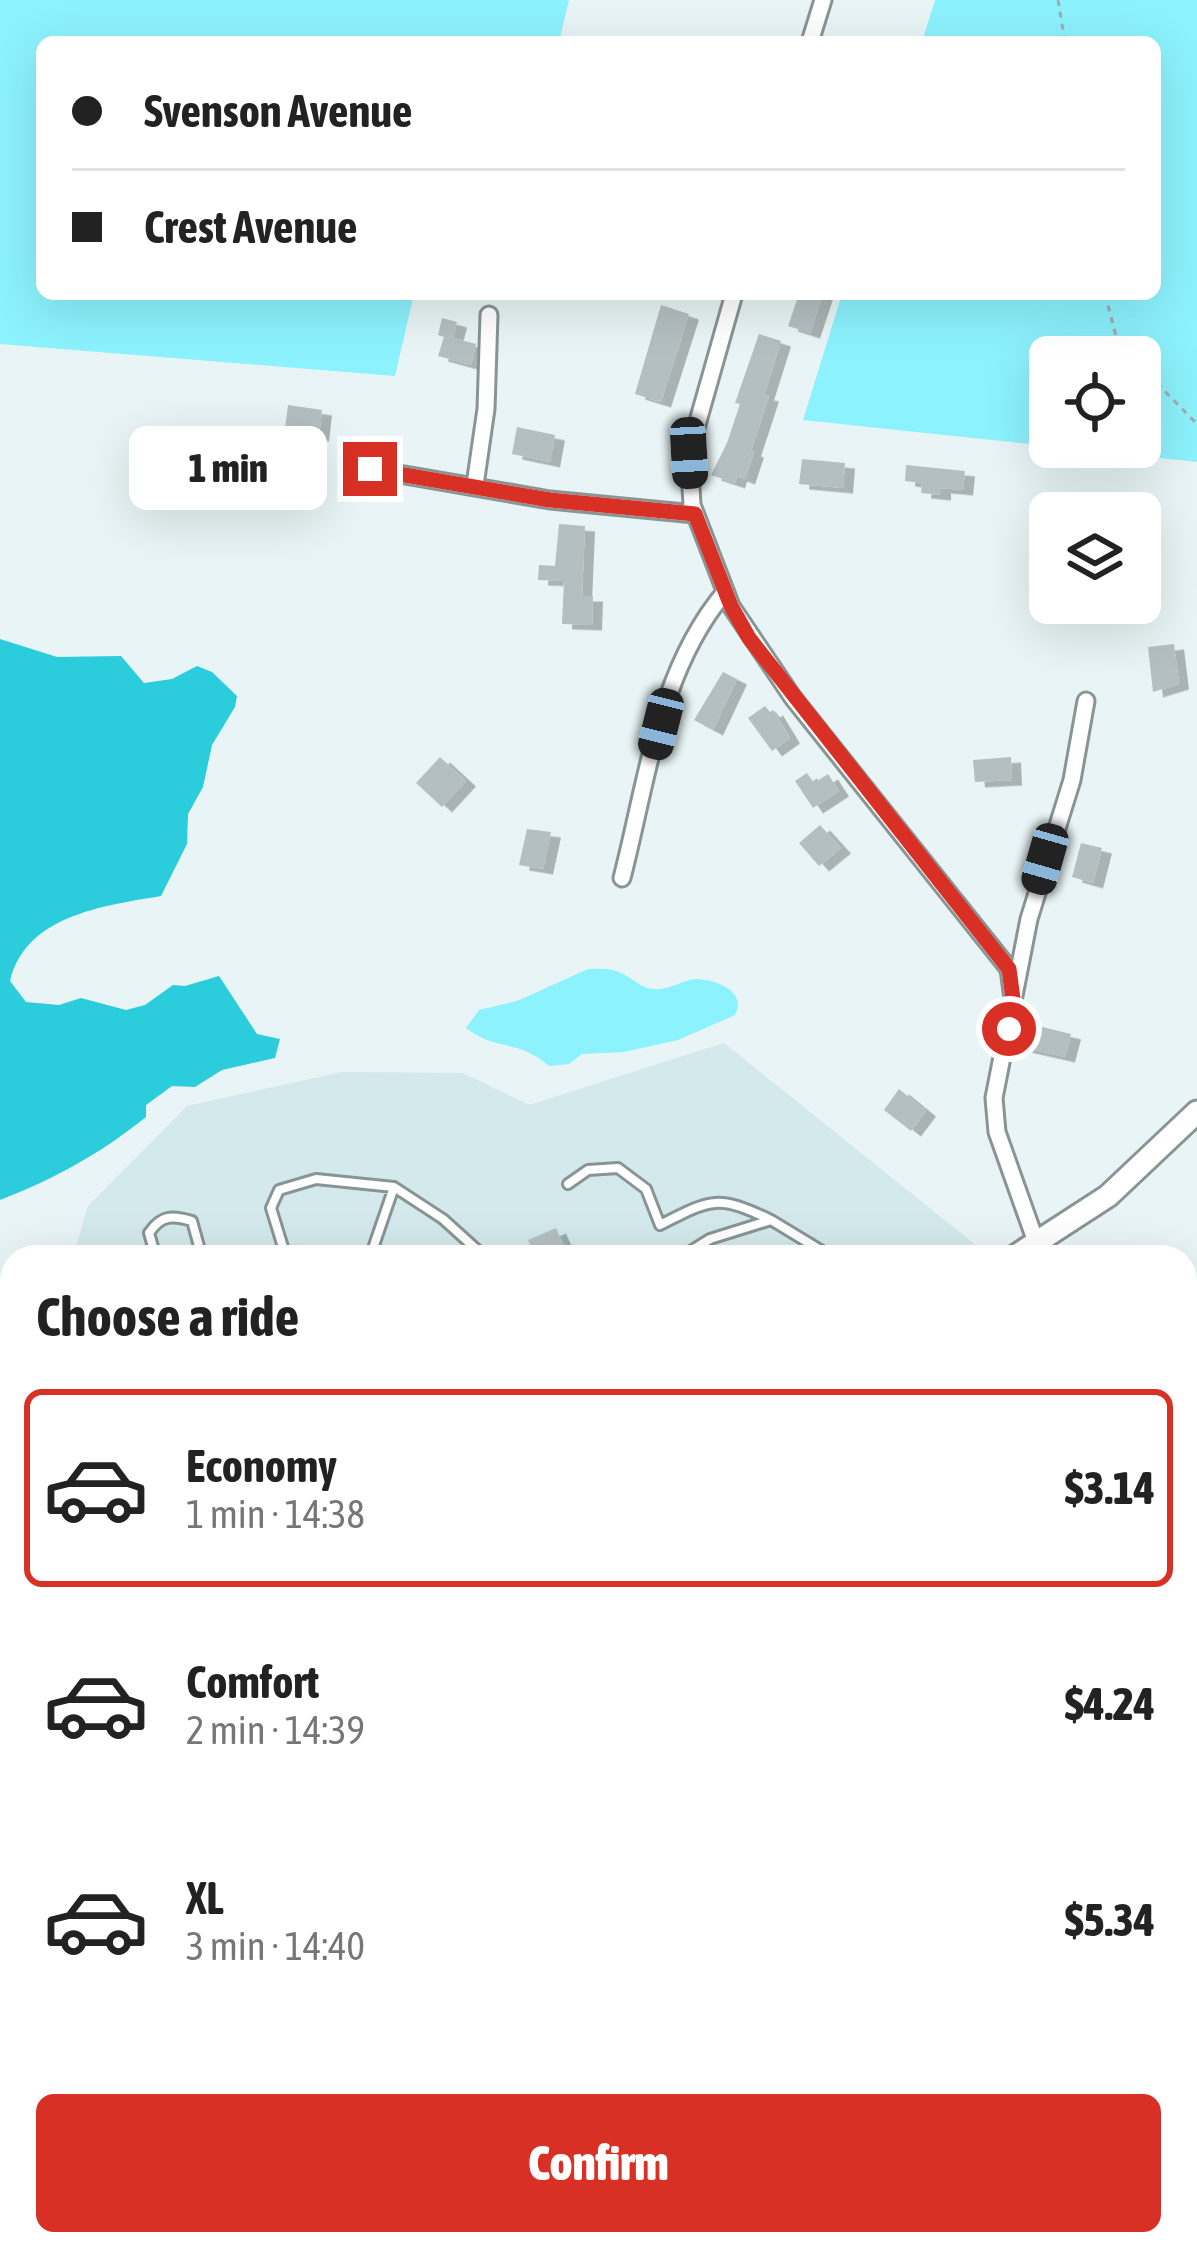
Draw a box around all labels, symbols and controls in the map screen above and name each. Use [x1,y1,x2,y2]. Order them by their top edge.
text: Svenson Avenue [144,85,412,137]
text: Crest Avenue [144,201,358,253]
map controls [1029,336,1161,624]
button: locate [1029,336,1161,468]
car [669,416,709,490]
callout: 1 min [130,427,328,511]
route end [343,442,397,496]
text: 1 min [188,446,268,490]
button: layers [1029,492,1161,624]
car [635,685,687,763]
car [1018,819,1072,899]
route start [982,1002,1036,1056]
text: Choose a ride [36,1286,299,1347]
icon: car [42,1434,150,1542]
text: Economy [186,1440,337,1492]
text: $3.14 [1065,1462,1155,1514]
text: 1 min · 14:38 [186,1492,365,1536]
icon: car [42,1650,150,1758]
text: Comfort [186,1656,319,1708]
text: $4.24 [1065,1678,1155,1730]
text: 2 min · 14:39 [186,1708,365,1752]
icon: car [42,1866,150,1974]
text: XL [186,1872,224,1924]
text: $5.34 [1065,1894,1155,1946]
text: 3 min · 14:40 [186,1924,365,1968]
button: Confirm [36,2094,1161,2232]

